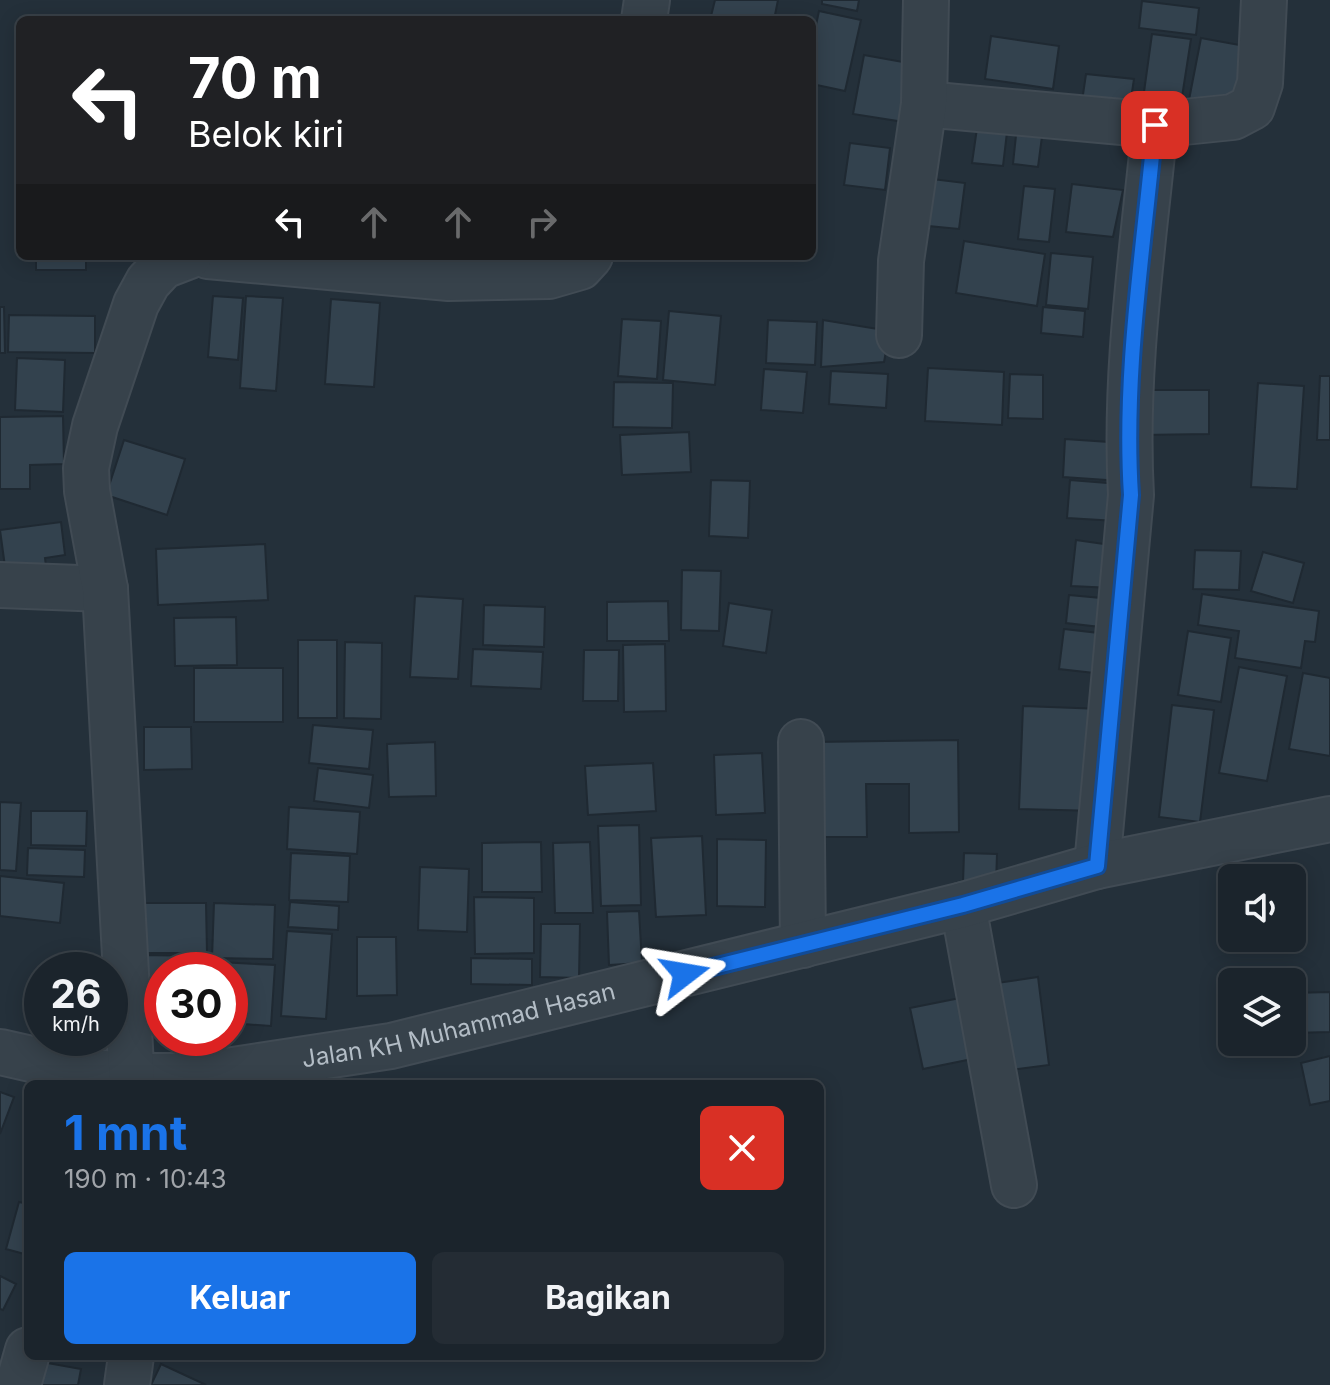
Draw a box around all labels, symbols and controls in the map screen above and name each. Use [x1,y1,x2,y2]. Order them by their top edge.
text: 70 m [188,44,322,112]
icon: left [56,48,160,152]
pin [1121,91,1189,159]
icon: arrive [1133,103,1177,147]
text: Belok kiri [188,112,344,156]
icon: left [268,200,312,244]
icon: ahead [352,200,396,244]
icon: ahead [436,200,480,244]
icon: right [520,200,564,244]
map controls [1218,864,1306,1056]
button: sound [1218,864,1306,952]
position arrow [643,932,727,1016]
speed limit sign: 30 [144,952,248,1056]
button: layers [1218,968,1306,1056]
text: 26 [50,969,102,1018]
street label: Jalan KH Muhammad Hasan [300,976,618,1073]
text: km/h [52,1012,100,1036]
text: 1 mnt [64,1103,187,1162]
button: close [700,1106,784,1190]
text: 190 m · 10:43 [64,1163,227,1194]
button: Keluar [64,1252,416,1344]
button: Bagikan [432,1252,784,1344]

